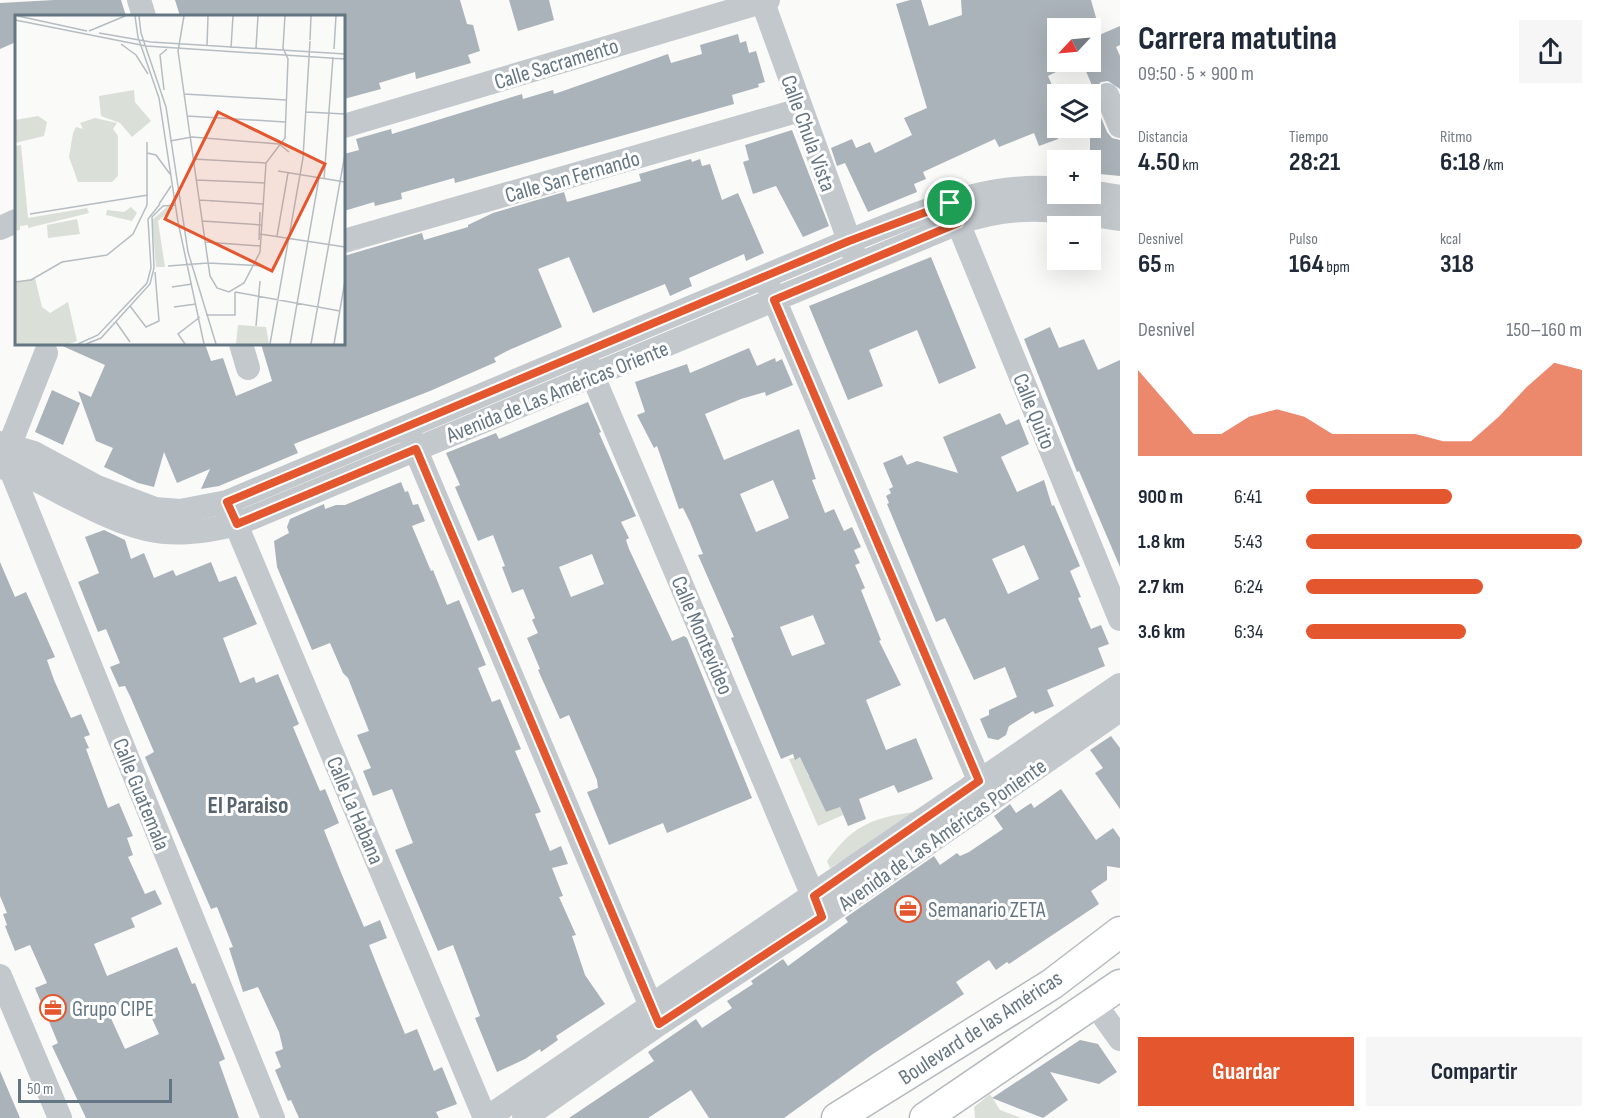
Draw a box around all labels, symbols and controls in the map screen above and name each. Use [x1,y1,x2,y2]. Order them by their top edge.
inset map [15,15,345,345]
north arrow [1047,18,1101,72]
map controls [1047,18,1101,270]
text: Carrera matutina [1138,19,1337,59]
button: share [1519,20,1582,83]
street label: Calle Sacramento [491,33,622,96]
text: 09:50 · 5 × 900 m [1138,62,1254,86]
street label: Calle Chula Vista [774,72,841,195]
button: layers [1047,84,1101,138]
text: Distancia [1138,128,1188,147]
text: Tiempo [1289,128,1328,147]
text: Ritmo [1440,128,1472,147]
street label: Calle San Fernando [502,145,643,210]
text: 4.50 [1138,147,1180,178]
text: 28:21 [1289,147,1340,178]
text: 6:18 [1440,147,1481,178]
button: + [1047,150,1101,204]
text: km [1180,156,1199,175]
text: /km [1481,156,1504,175]
pin [924,177,975,228]
icon: arrive [933,186,966,219]
button: − [1047,216,1101,270]
text: Desnivel [1138,230,1183,249]
text: Pulso [1289,230,1318,249]
text: kcal [1440,230,1461,249]
text: 65 [1138,249,1162,280]
text: 164 [1289,249,1324,280]
text: 318 [1440,249,1474,280]
text: m [1162,258,1175,277]
text: bpm [1324,258,1350,277]
text: Desnivel [1138,318,1195,342]
text: 150–160 m [1506,318,1582,342]
street label: Avenida de Las Américas Oriente [442,335,673,450]
street label: Calle Quito [1006,370,1061,453]
text: 900 m [1138,485,1183,509]
text: 6:41 [1234,485,1262,509]
text: 1.8 km [1138,530,1185,554]
text: 5:43 [1234,530,1263,554]
street label: Calle Montevideo [665,572,739,699]
text: 2.7 km [1138,575,1184,599]
text: 6:24 [1234,575,1263,599]
text: 3.6 km [1138,620,1185,644]
text: 6:34 [1234,620,1263,644]
street label: Calle Guatemala [106,735,175,855]
street label: Calle La Habana [320,753,389,869]
street label: Avenida de Las Américas Poniente [833,753,1052,918]
district label: El Paraiso [208,791,288,820]
office icon: Semanario ZETA [893,894,923,924]
place label: Semanario ZETA [928,897,1046,924]
street label: Boulevard de las Américas [894,965,1068,1091]
office icon: Grupo CIPE [38,993,68,1023]
place label: Grupo CIPE [72,996,154,1023]
button: Guardar [1138,1037,1354,1106]
button: Compartir [1366,1037,1582,1106]
scale bar [18,1076,172,1104]
text: 50 m [27,1080,53,1099]

